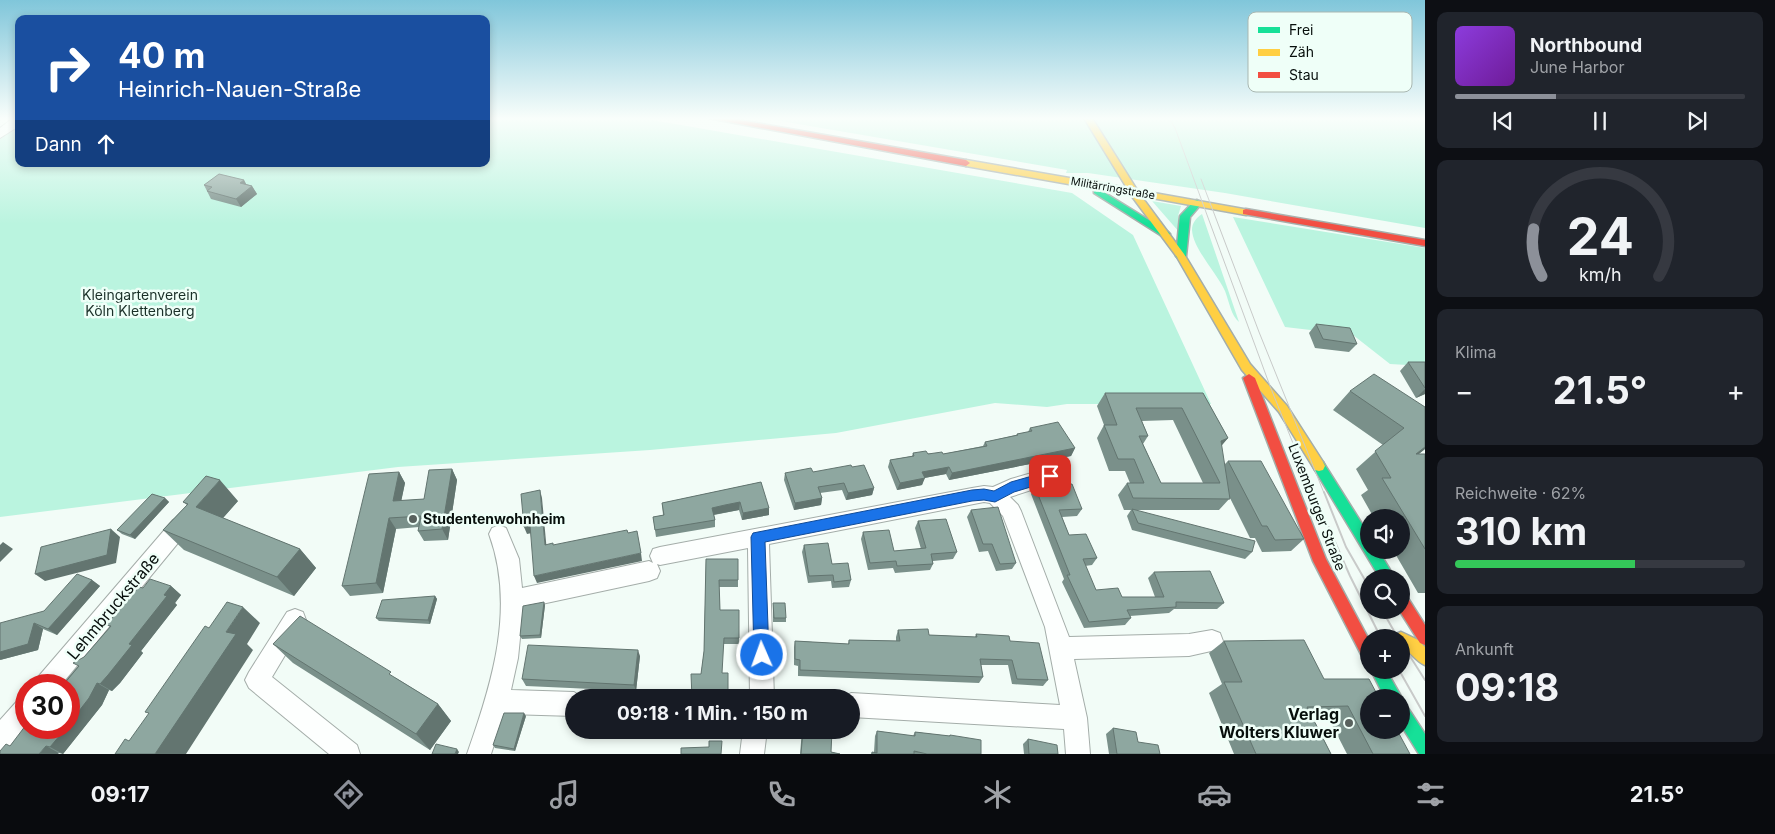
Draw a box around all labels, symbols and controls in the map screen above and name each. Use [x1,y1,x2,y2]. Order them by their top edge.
legend [1248,12,1412,92]
text: Frei [1289,21,1313,38]
text: 40 m [118,34,206,76]
text: Northbound [1530,34,1642,57]
icon: right [35,35,100,100]
text: Zäh [1289,43,1314,60]
text: June Harbor [1530,57,1624,77]
text: Stau [1289,66,1319,83]
text: Heinrich-Nauen-Straße [118,76,361,102]
icon: previous [1489,107,1517,135]
icon: pause [1586,107,1614,135]
icon: next [1683,107,1711,135]
icon: ahead [92,130,120,158]
text: Dann [35,133,82,156]
street label: Militärringstraße [1070,174,1156,202]
text: 24 [1566,205,1634,268]
text: km/h [1579,264,1621,285]
park label: Kleingartenverein Köln Klettenberg [82,286,198,319]
text: Klima [1455,342,1497,362]
text: 21.5° [1553,367,1647,413]
text: − [1455,374,1474,408]
text: + [1726,374,1745,408]
street label: Luxemburger Straße [1285,441,1350,573]
pin [1029,455,1071,497]
icon: arrive [1036,462,1064,490]
text: Reichweite · 62% [1455,483,1586,503]
text: 310 km [1455,508,1587,554]
map controls [1360,509,1410,739]
button: sound [1360,509,1410,559]
place label: Studentenwohnheim [423,510,565,527]
marker: Studentenwohnheim [407,513,419,525]
street label: Lehmbruckstraße [63,549,163,663]
button: search [1360,569,1410,619]
position arrow [735,628,787,680]
button: + [1360,629,1410,679]
text: Ankunft [1455,639,1514,659]
text: 09:18 [1455,664,1559,710]
speed limit sign: 30 [15,674,80,739]
button: − [1360,689,1410,739]
text: 09:18 · 1 Min. · 150 m [617,702,808,725]
place label: Verlag Wolters Kluwer [1219,704,1339,742]
marker: Verlag Wolters Kluwer [1343,717,1355,729]
icon: directions [331,777,366,812]
icon: music [547,777,582,812]
icon: phone [764,777,799,812]
icon: climate [980,777,1015,812]
icon: car [1197,777,1232,812]
icon: filters [1413,777,1448,812]
text: 09:17 [91,781,149,807]
text: 21.5° [1630,781,1684,807]

